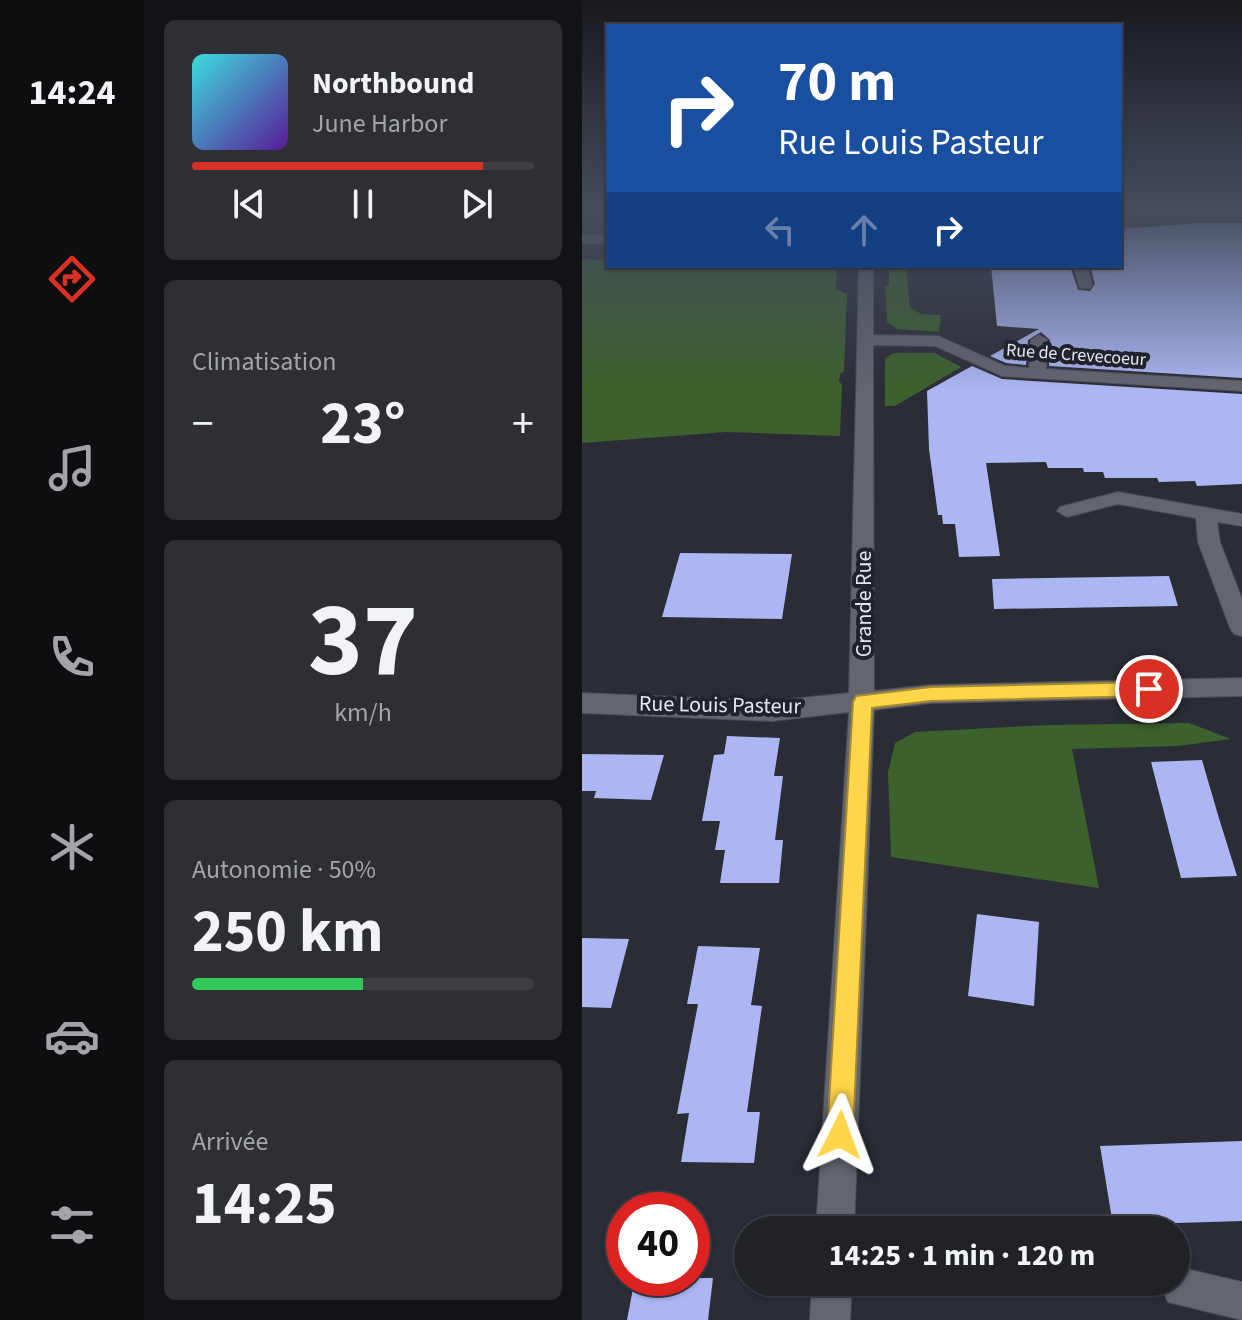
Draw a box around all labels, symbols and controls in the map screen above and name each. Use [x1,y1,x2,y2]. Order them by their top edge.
text: 70 m [778,43,896,122]
icon: right [646,56,750,160]
text: Northbound [312,62,474,105]
text: 14:24 [29,67,115,118]
text: June Harbor [312,105,448,142]
text: Rue Louis Pasteur [778,117,1043,168]
icon: previous [227,182,271,226]
icon: pause [341,182,385,226]
icon: next [455,182,499,226]
icon: left [758,208,802,252]
icon: ahead [842,208,886,252]
icon: right [926,208,970,252]
icon: directions [44,251,100,307]
street label: Rue de Crevecoeur [1005,338,1148,372]
text: Climatisation [192,343,337,380]
text: 23° [320,382,406,467]
text: − [192,393,214,456]
text: + [512,393,534,456]
icon: music [44,440,100,496]
street label: Grande Rue [848,551,880,657]
text: 37 [308,568,418,716]
icon: phone [44,629,100,685]
pin [1115,655,1183,723]
icon: arrive [1127,667,1171,711]
street label: Rue Louis Pasteur [639,688,802,722]
text: km/h [334,694,392,731]
icon: climate [44,819,100,875]
text: Autonomie · 50% [192,851,376,888]
text: 250 km [192,890,383,975]
icon: car [44,1008,100,1064]
position arrow [798,1093,882,1177]
text: Arrivée [192,1123,268,1160]
text: 14:25 [192,1162,337,1247]
speed limit sign: 40 [606,1192,710,1296]
icon: filters [44,1197,100,1253]
text: 14:25 · 1 min · 120 m [829,1234,1095,1277]

